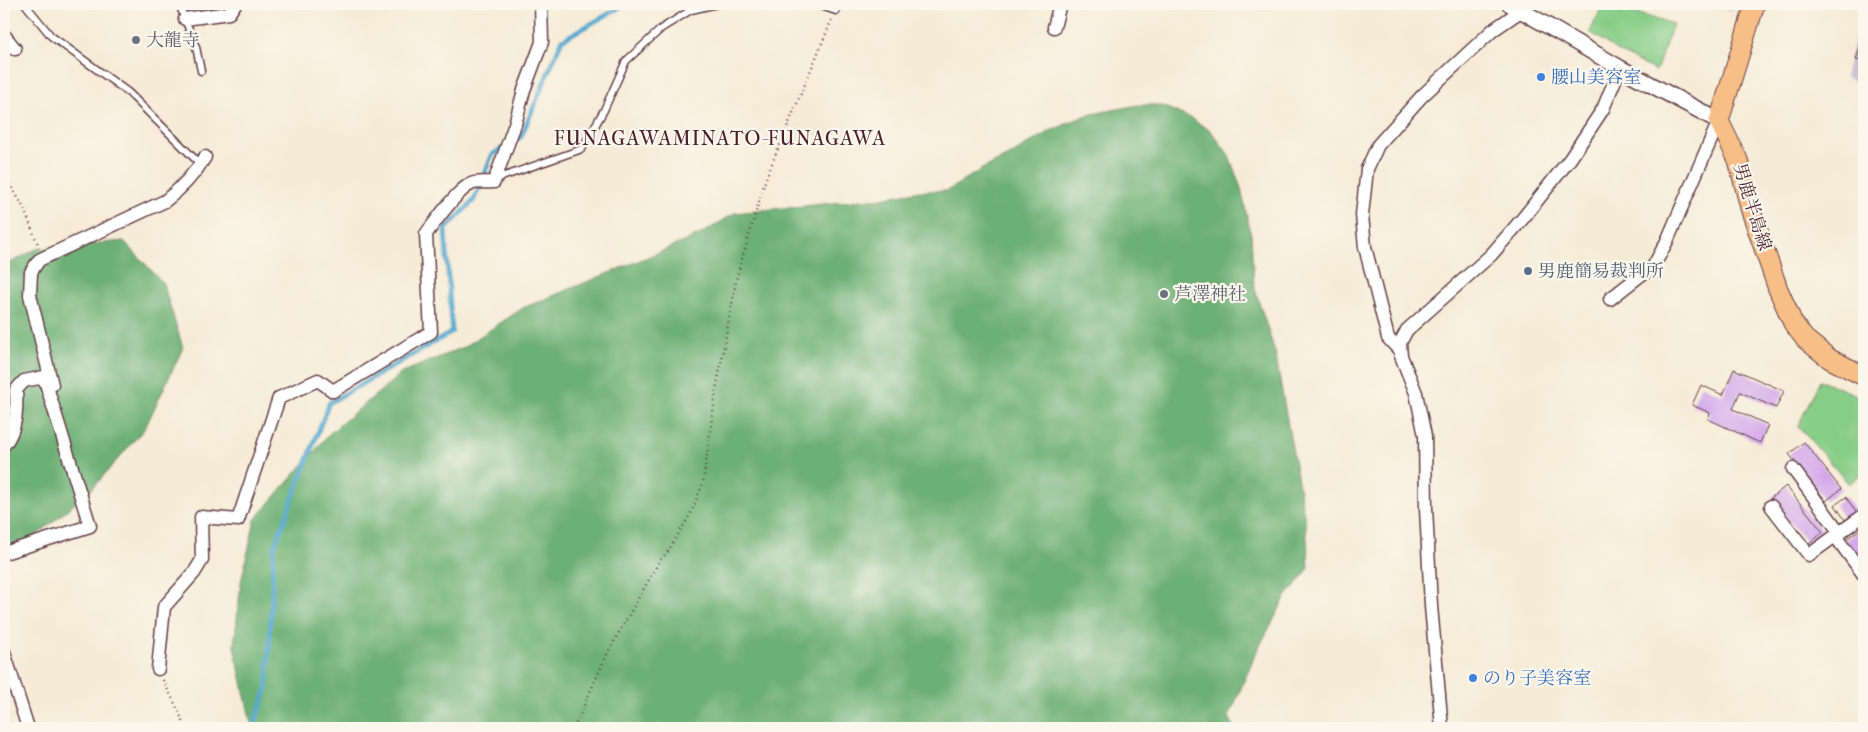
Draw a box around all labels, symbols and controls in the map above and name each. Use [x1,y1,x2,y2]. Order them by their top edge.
place label: 大龍寺 [146,30,200,51]
marker: 大龍寺 [130,34,142,46]
place label: 腰山美容室 [1551,67,1641,88]
marker: 腰山美容室 [1535,71,1547,83]
district label: FUNAGAWAMINATO-FUNAGAWA [554,127,886,150]
street label: 男鹿半島線 [1729,161,1775,253]
place label: 男鹿簡易裁判所 [1538,261,1664,282]
marker: 男鹿簡易裁判所 [1522,265,1534,277]
place label: 芦澤神社 [1174,284,1246,305]
marker: 芦澤神社 [1158,288,1170,300]
place label: のり子美容室 [1483,668,1591,689]
marker: のり子美容室 [1467,672,1479,684]

